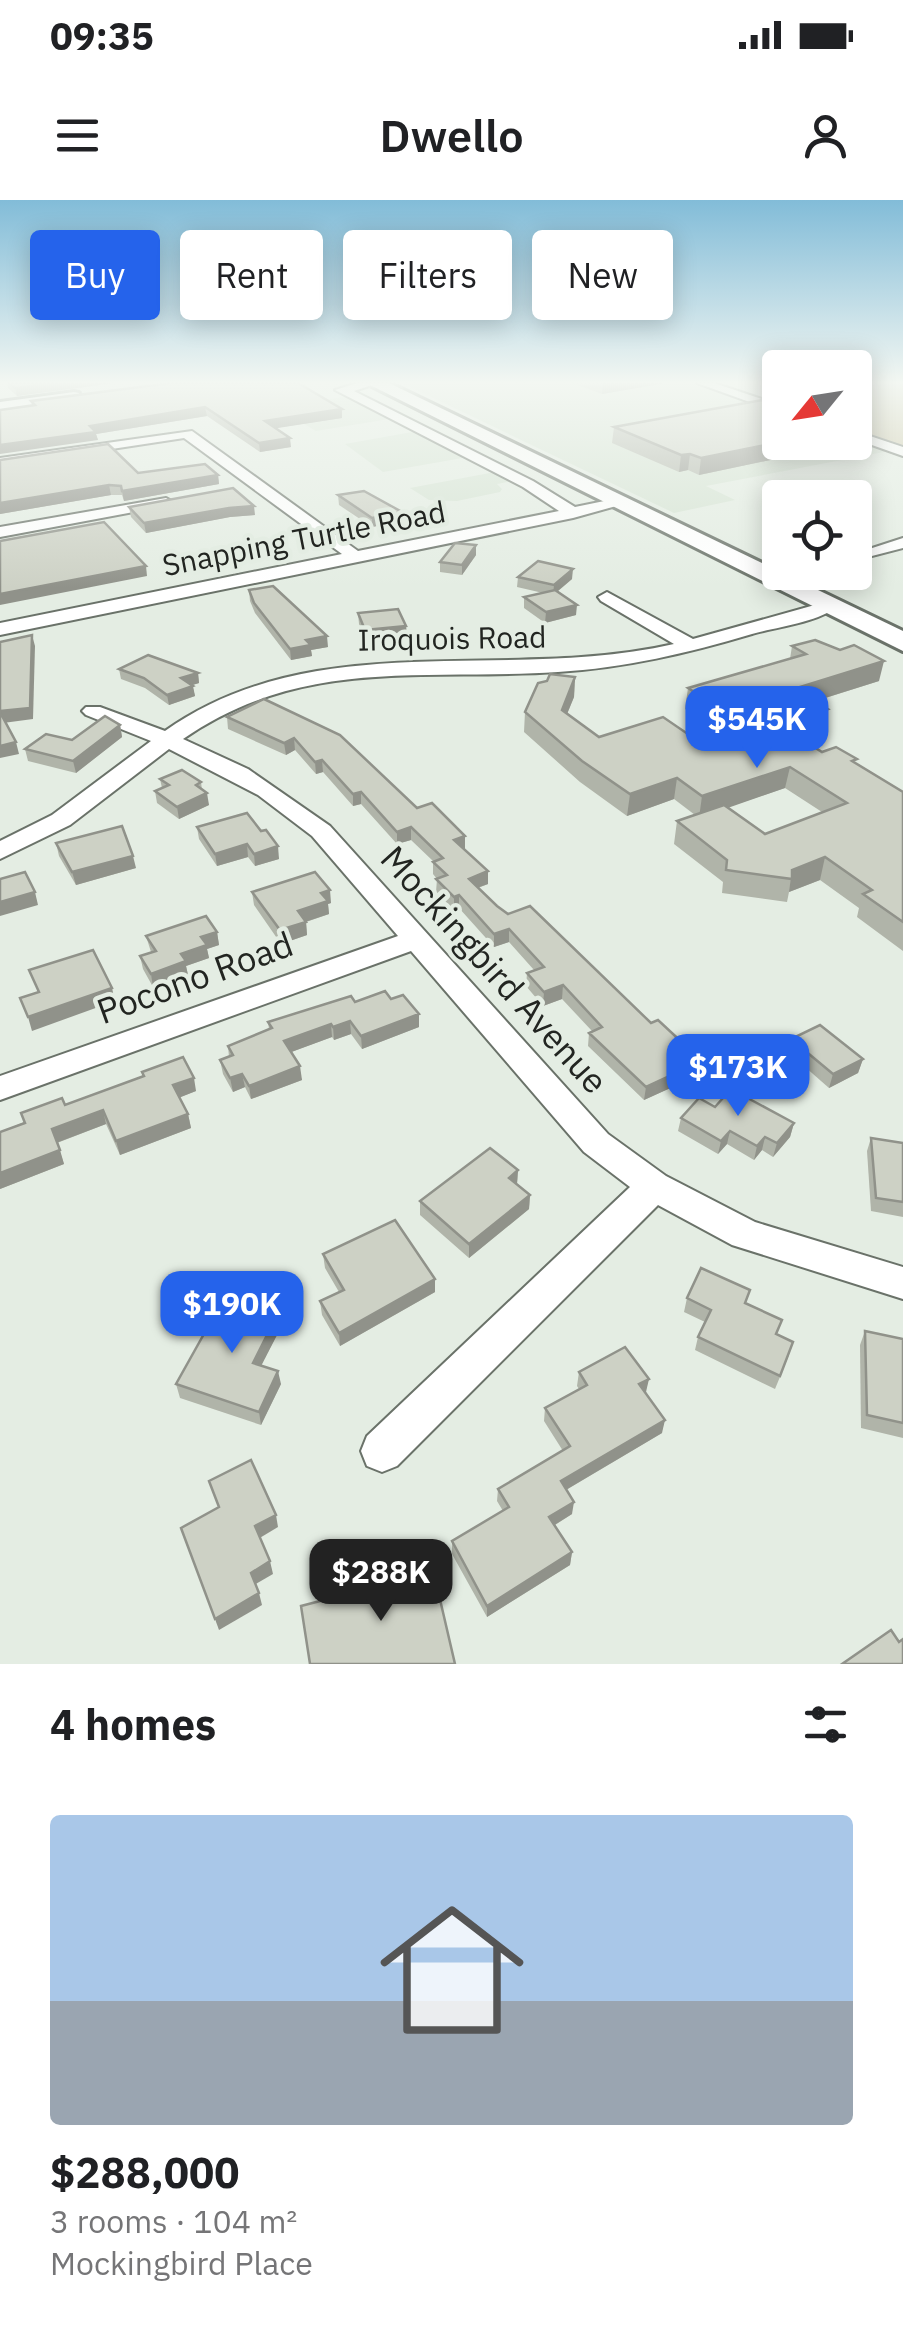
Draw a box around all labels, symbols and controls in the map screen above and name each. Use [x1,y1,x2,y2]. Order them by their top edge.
text: 09:35 [50,11,154,60]
text: Dwello [379,106,524,164]
icon: menu [50,108,105,163]
icon: person [798,108,853,163]
chip: Buy [30,230,160,320]
chip: Rent [180,230,323,320]
chip: Filters [343,230,512,320]
chip: New [532,230,673,320]
north arrow [762,350,872,460]
map controls [762,350,872,590]
button: locate [762,480,872,590]
street label: Snapping Turtle Road [159,491,449,584]
street label: Iroquois Road [357,616,547,659]
pin: $545K [687,686,827,771]
text: $545K [707,697,807,739]
street label: Mockingbird Avenue [371,836,618,1103]
street label: Pocono Road [90,920,299,1034]
pin: $173K [668,1034,808,1119]
text: $173K [688,1045,788,1087]
pin: $190K [162,1271,302,1356]
text: $190K [182,1282,282,1324]
pin: $288K [311,1539,451,1624]
text: $288K [331,1550,431,1592]
text: 4 homes [50,1697,216,1752]
icon: filters [798,1697,853,1752]
icon: home [362,1880,542,2060]
text: $288,000 [50,2145,239,2200]
text: 3 rooms · 104 m² [50,2200,297,2242]
text: Mockingbird Place [50,2242,313,2284]

